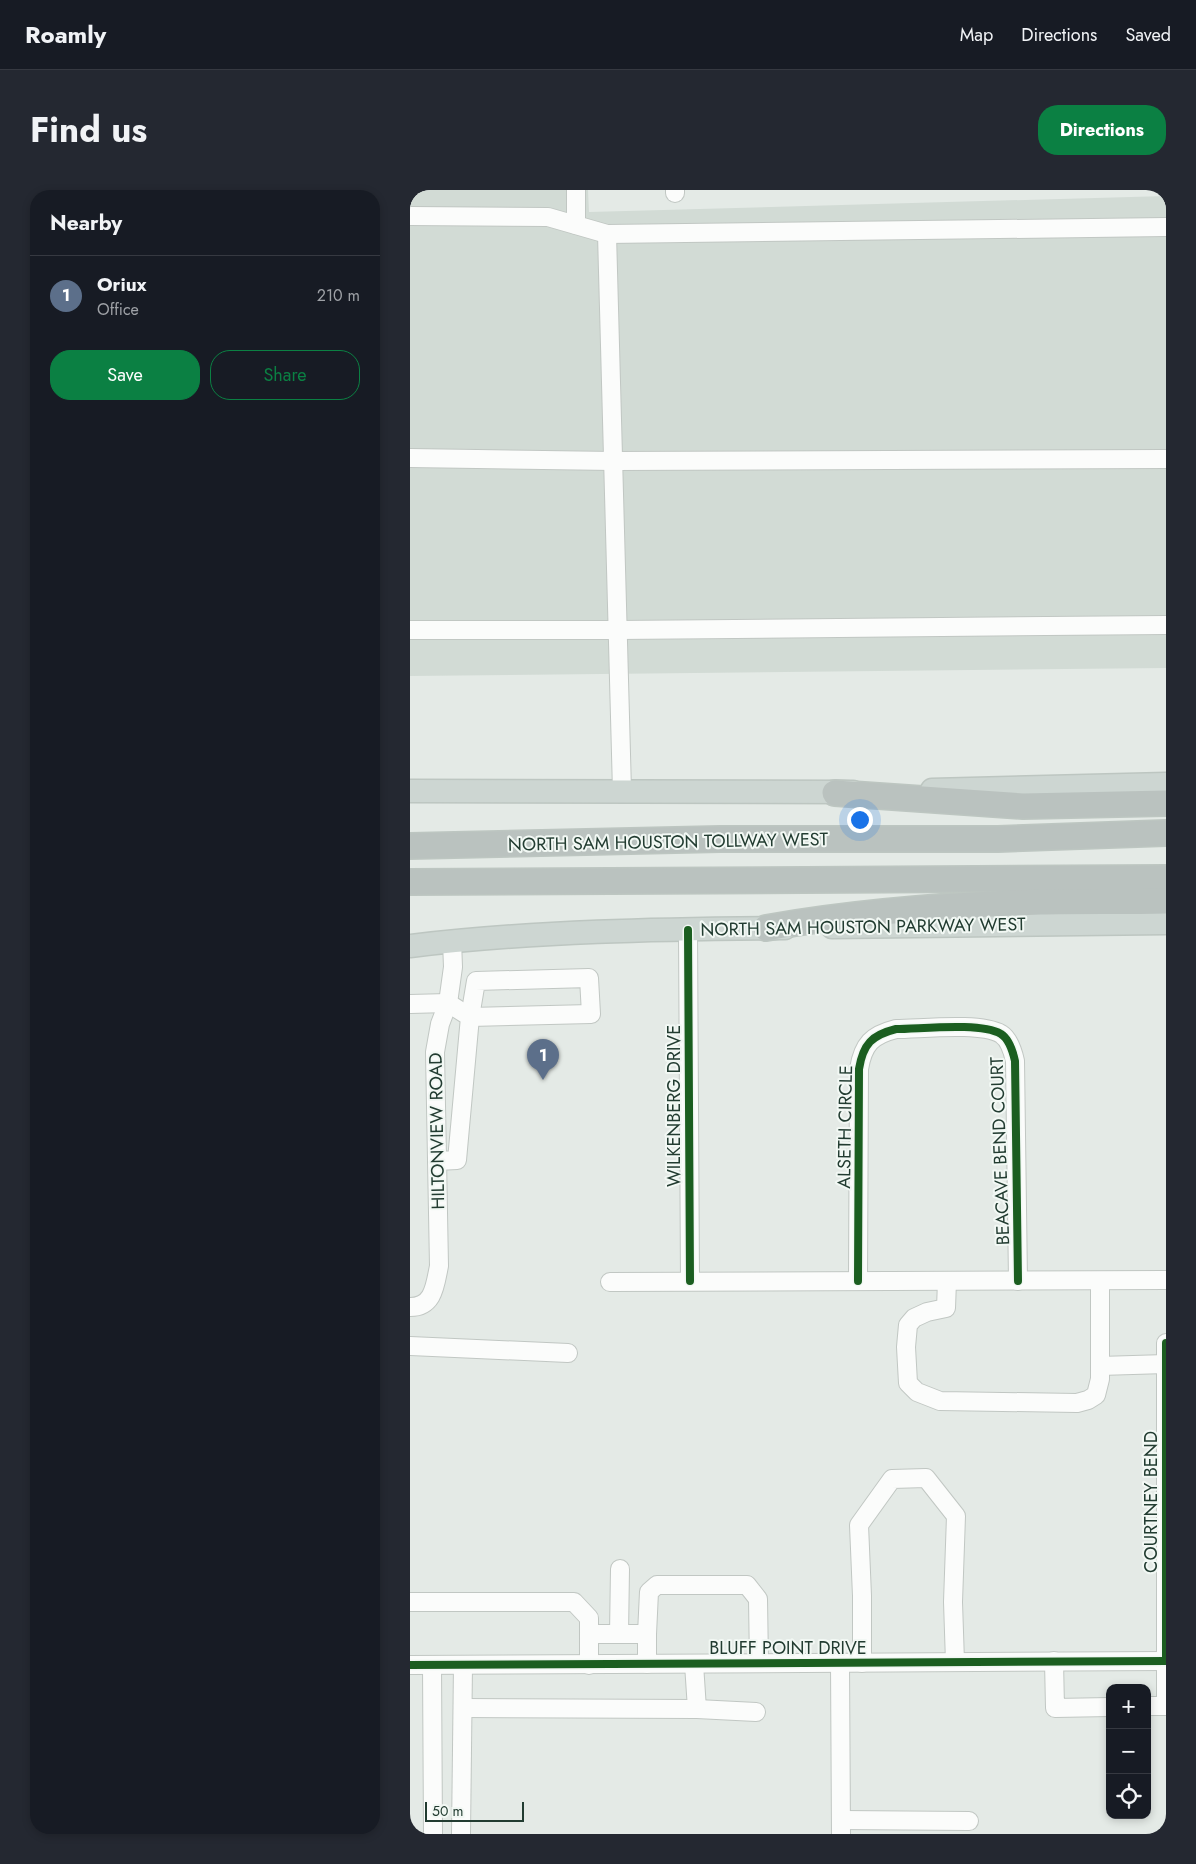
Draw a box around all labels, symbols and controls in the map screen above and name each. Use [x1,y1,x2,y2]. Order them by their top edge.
text: Roamly [25,17,106,52]
text: Map [960,22,993,48]
text: Directions [1021,22,1097,48]
text: Saved [1125,22,1171,48]
text: Find us [30,105,147,155]
button: Directions [1038,105,1166,155]
text: Nearby [50,208,122,238]
text: Oriux [97,271,147,298]
text: 1 [62,284,70,307]
text: 210 m [317,284,360,307]
text: Office [97,298,139,321]
button: Save [50,350,200,400]
button: Share [210,350,360,400]
your location [847,807,873,833]
street label: NORTH SAM HOUSTON TOLLWAY WEST [508,826,829,858]
street label: NORTH SAM HOUSTON PARKWAY WEST [700,911,1026,943]
street label: WILKENBERG DRIVE [661,1025,687,1187]
pin: 1 [527,1039,559,1080]
street label: HILTONVIEW ROAD [423,1052,451,1210]
street label: BEACAVE BEND COURT [984,1056,1016,1246]
street label: ALSETH CIRCLE [831,1065,859,1189]
street label: COURTNEY BEND [1138,1431,1164,1573]
street label: BLUFF POINT DRIVE [709,1635,867,1661]
map controls [1106,1684,1151,1819]
button: + [1106,1684,1151,1729]
button: − [1106,1729,1151,1774]
button: locate [1106,1774,1151,1819]
scale bar [425,1799,524,1822]
text: 50 m [432,1801,463,1821]

